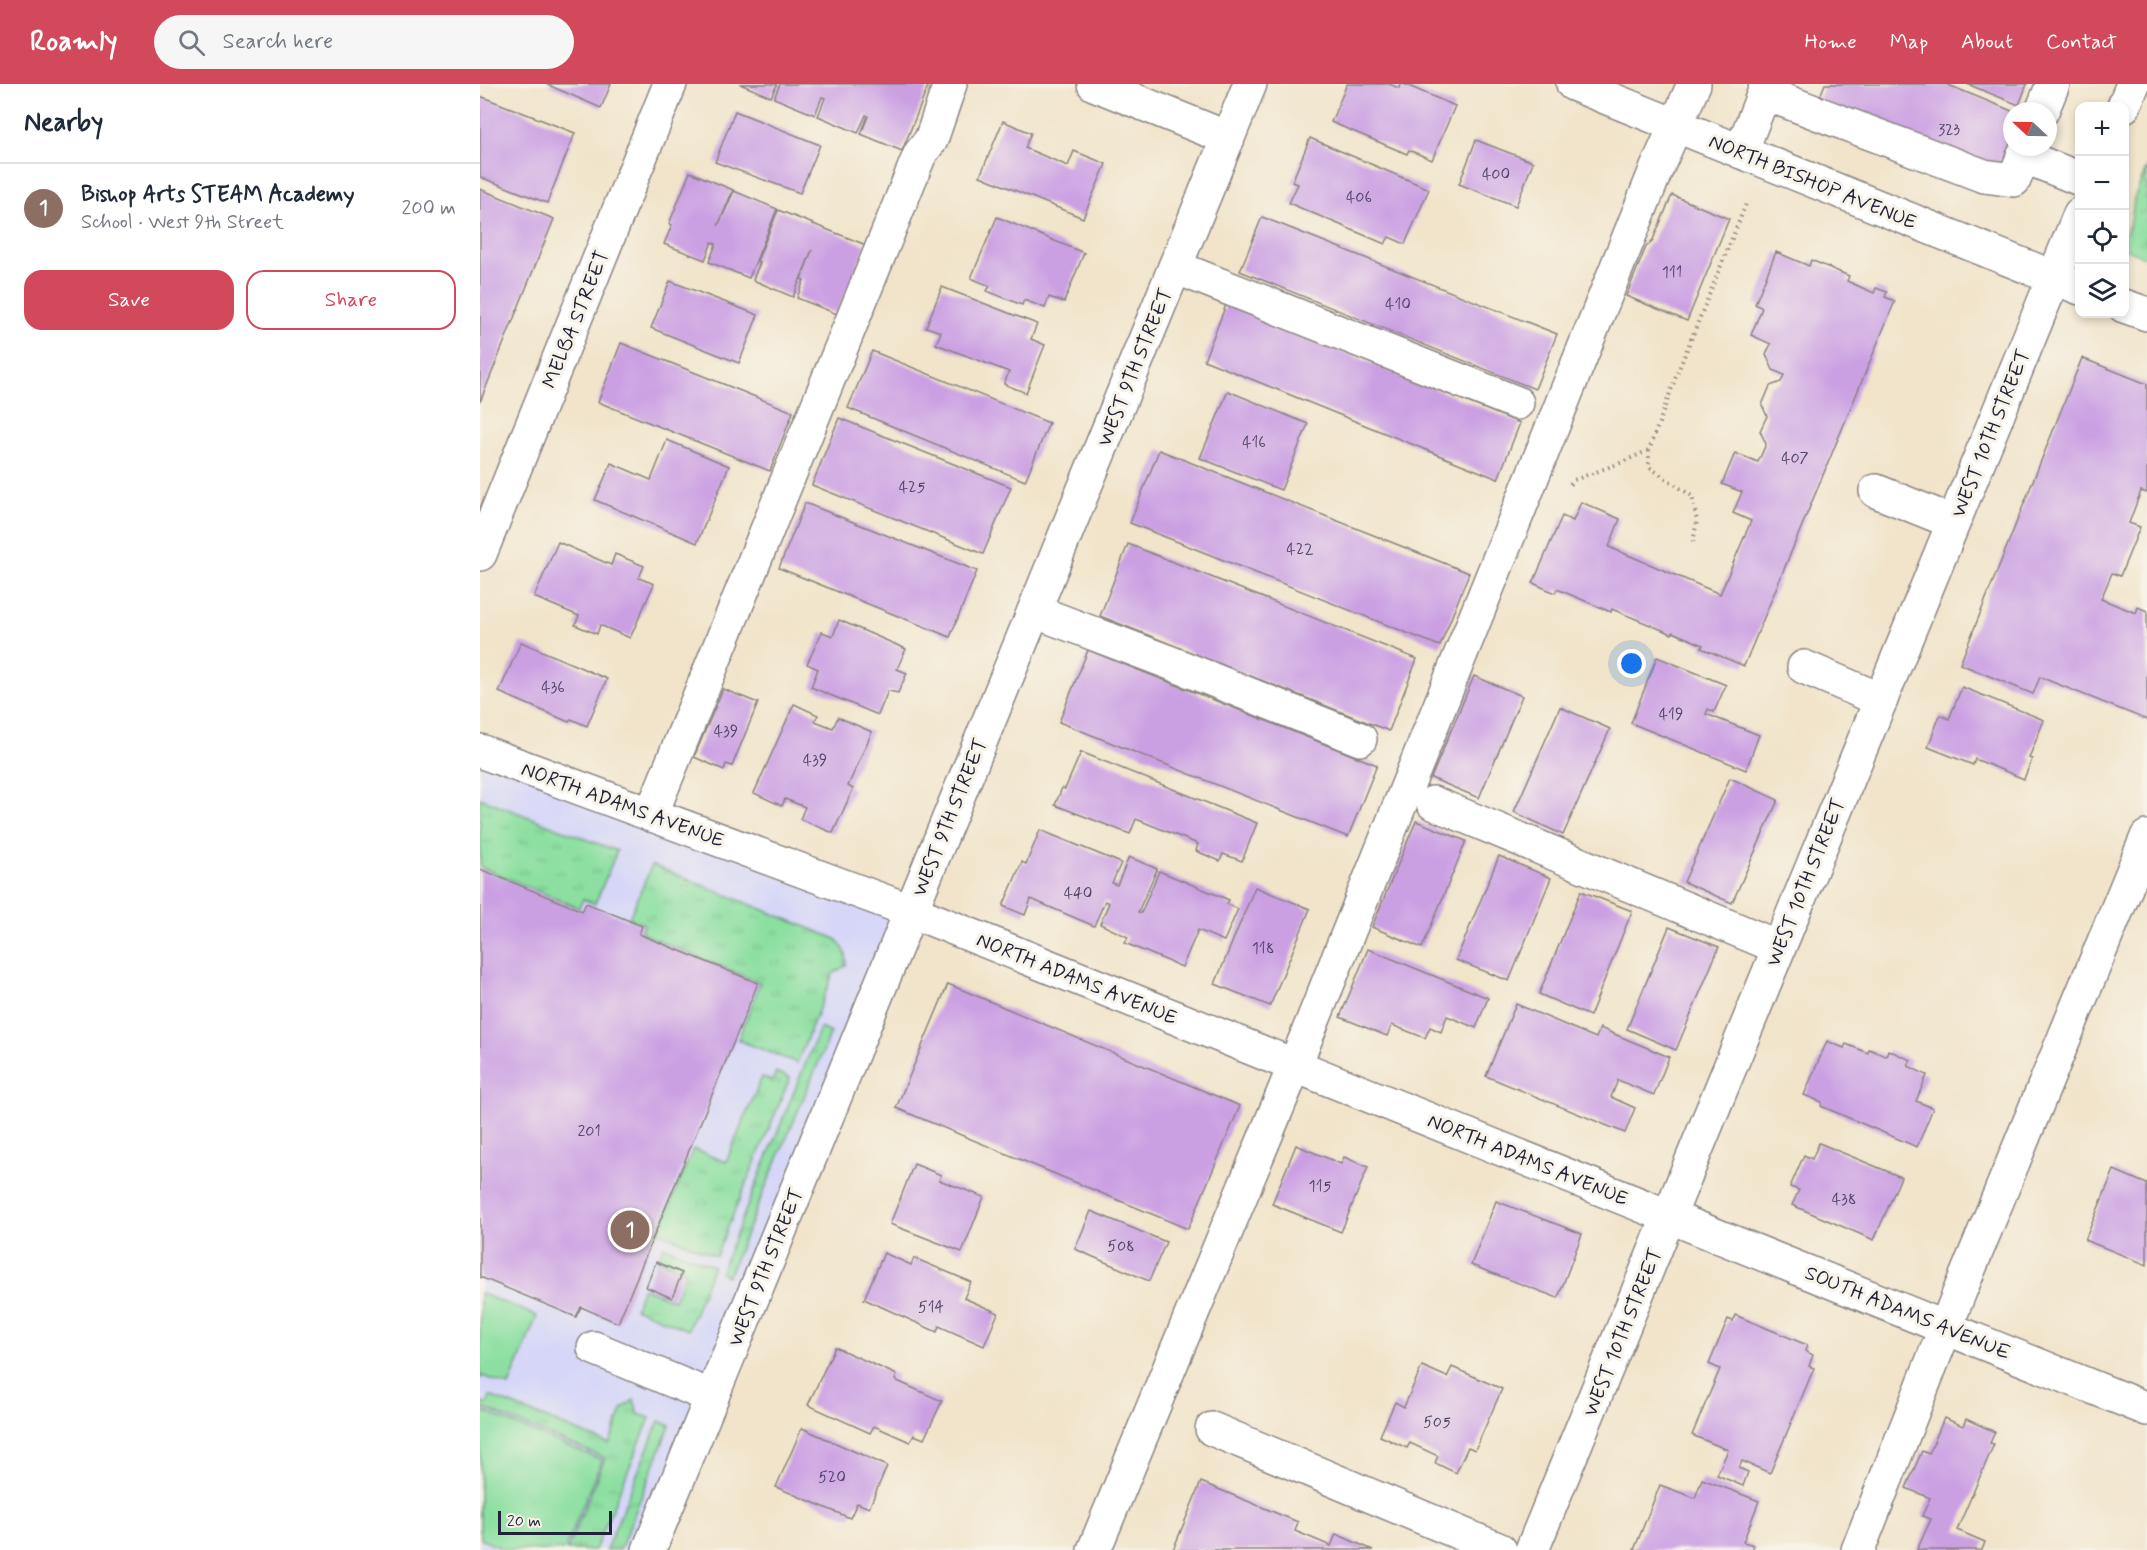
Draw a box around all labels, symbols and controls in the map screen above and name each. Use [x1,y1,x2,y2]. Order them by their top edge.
search box [154,15,574,69]
text: Roamly [30,24,118,61]
icon: search [175,26,208,59]
text: Search here [223,28,333,56]
text: Home [1805,28,1857,56]
text: Map [1890,28,1928,56]
text: About [1961,28,2013,56]
text: Contact [2046,28,2117,56]
north arrow [2003,102,2057,156]
map controls [2075,102,2129,318]
button: + [2075,102,2129,156]
text: Nearby [24,106,103,140]
house number: 323 [1938,120,1961,141]
street label: NORTH BISHOP AVENUE [1704,128,1920,236]
button: − [2075,156,2129,210]
house number: 400 [1482,164,1510,185]
text: Bishop Arts STEAM Academy [81,181,355,209]
house number: 406 [1346,187,1372,208]
text: 1 [39,195,48,222]
text: 200 m [401,195,456,222]
text: School · West 9th Street [81,209,284,236]
button: locate [2075,210,2129,264]
street label: MELBA STREET [536,247,616,392]
house number: 111 [1662,262,1682,283]
button: layers [2075,264,2129,318]
button: Save [24,270,234,330]
button: Share [246,270,456,330]
street label: WEST 9TH STREET [1091,284,1180,451]
house number: 410 [1385,294,1411,315]
street label: WEST 10TH STREET [1945,345,2037,522]
house number: 416 [1242,432,1266,453]
house number: 407 [1781,448,1809,469]
house number: 425 [899,477,925,498]
house number: 422 [1286,539,1314,560]
your location [1617,649,1646,678]
house number: 436 [541,677,565,698]
house number: 419 [1659,704,1683,725]
house number: 439 [714,721,738,742]
street label: WEST 9TH STREET [906,734,995,901]
house number: 439 [803,750,827,771]
street label: NORTH ADAMS AVENUE [517,756,728,855]
street label: WEST 10TH STREET [1760,794,1852,971]
house number: 440 [1064,883,1092,904]
street label: NORTH ADAMS AVENUE [972,927,1181,1032]
house number: 118 [1252,938,1274,959]
street label: NORTH ADAMS AVENUE [1423,1108,1632,1213]
house number: 201 [577,1121,601,1142]
house number: 115 [1309,1176,1332,1197]
street label: WEST 9TH STREET [722,1184,811,1351]
house number: 438 [1832,1189,1856,1210]
pin: 1 [610,1208,650,1252]
house number: 508 [1107,1236,1135,1257]
street label: WEST 10TH STREET [1577,1244,1669,1421]
street label: SOUTH ADAMS AVENUE [1801,1260,2014,1367]
house number: 514 [918,1297,944,1318]
house number: 505 [1423,1412,1451,1433]
house number: 520 [818,1467,846,1488]
scale bar [498,1508,612,1536]
text: 20 m [507,1511,541,1532]

